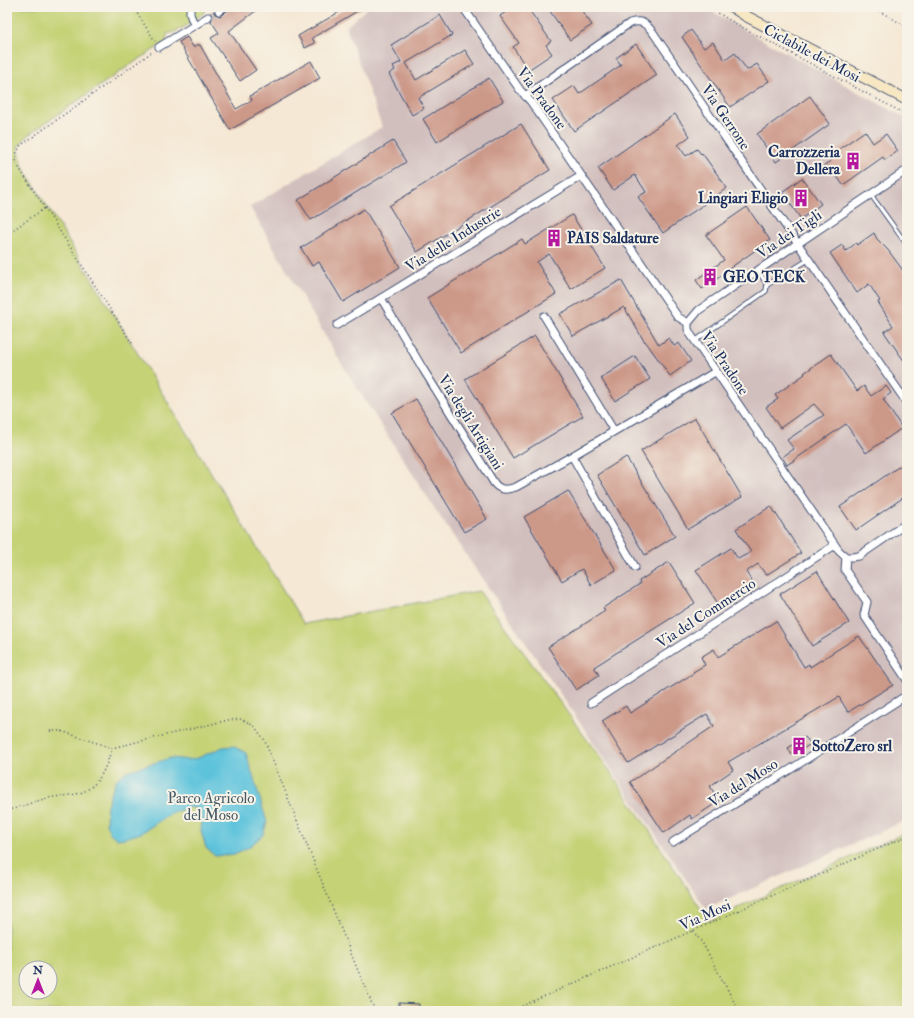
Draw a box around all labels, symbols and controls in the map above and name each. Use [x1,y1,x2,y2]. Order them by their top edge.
street label: Ciclabile dei Mosi [760,20,863,87]
street label: Via Pradone [512,63,571,133]
street label: Via Gerrone [697,81,754,154]
place label: Carrozzeria Dellera [768,143,841,179]
building icon: Carrozzeria Dellera [843,151,863,171]
building icon: Lingiari Eligio [791,188,811,208]
place label: Lingiari Eligio [698,189,789,209]
street label: Via delle Industrie [402,202,505,276]
street label: Via dei Tigli [753,206,826,263]
building icon: PAIS Saldature [544,228,564,248]
place label: PAIS Saldature [567,229,659,248]
building icon: GEO TECK [700,267,720,287]
place label: GEO TECK [723,268,806,287]
street label: Via Pradone [696,328,753,399]
street label: Via degli Artigiani [434,371,508,474]
street label: Via del Commercio [653,574,760,653]
building icon: SottoZero srl [789,736,809,756]
place label: SottoZero srl [812,737,892,756]
street label: Via del Moso [705,755,782,812]
park label: Parco Agricolo del Moso [167,789,255,825]
street label: Via Mosi [676,896,734,935]
north arrow [18,960,58,1000]
text: N [32,964,44,977]

